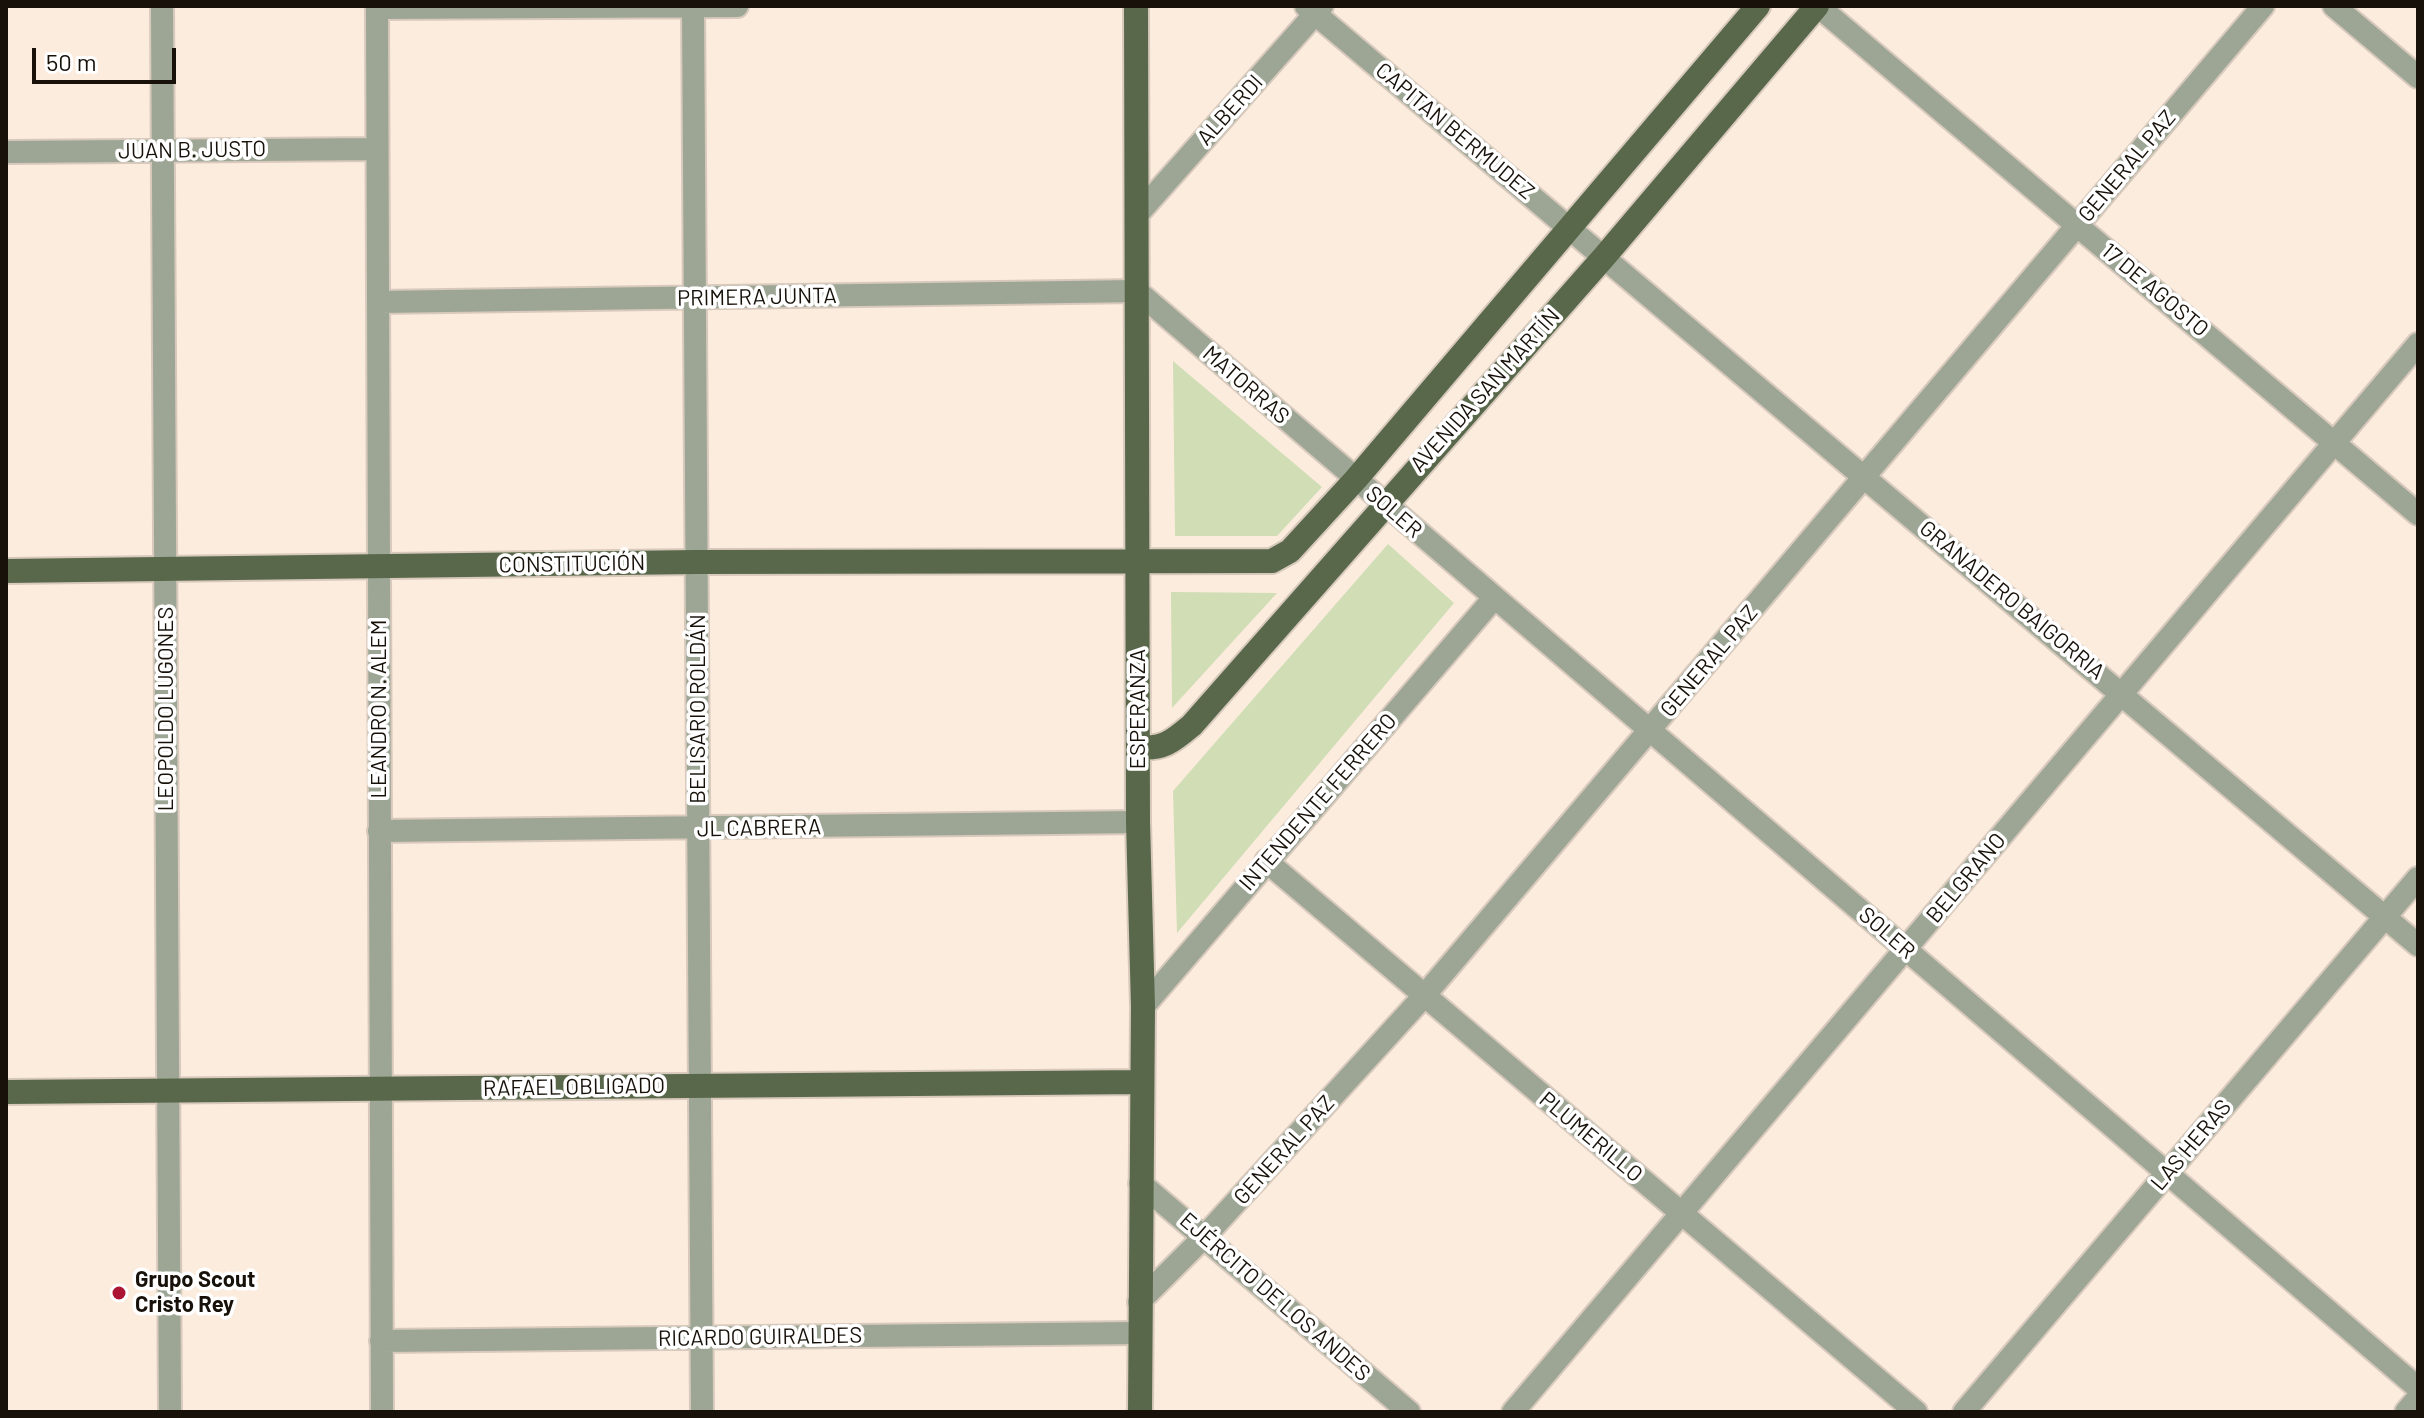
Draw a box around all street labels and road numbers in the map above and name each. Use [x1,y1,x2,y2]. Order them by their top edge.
street label: CAPITAN BERMUDEZ [1370,57,1540,205]
street label: ALBERDI [1192,69,1268,151]
street label: GENERAL PAZ [2073,105,2181,227]
street label: JUAN B. JUSTO [118,136,266,164]
street label: 17 DE AGOSTO [2096,238,2214,342]
street label: PRIMERA JUNTA [677,282,837,312]
street label: AVENIDA SAN MARTÍN [1405,303,1565,477]
street label: MATORRAS [1197,340,1295,430]
street label: SOLER [1361,480,1427,544]
street label: GRANADERO BAIGORRIA [1914,515,2110,685]
street label: CONSTITUCIÓN [498,550,646,578]
street label: GENERAL PAZ [1655,600,1763,722]
street label: LEOPOLDO LUGONES [153,607,179,811]
street label: BELISARIO ROLDÁN [685,614,711,804]
street label: LEANDRO N. ALEM [366,619,392,799]
street label: ESPERANZA [1125,649,1151,769]
street label: INTENDENTE FERRERO [1234,708,1402,896]
street label: JL CABRERA [697,814,821,842]
street label: BELGRANO [1921,828,2011,928]
street label: SOLER [1854,901,1920,965]
street label: RAFAEL OBLIGADO [483,1072,665,1102]
street label: PLUMERILLO [1534,1086,1648,1188]
street label: GENERAL PAZ [1228,1090,1340,1210]
street label: LAS HERAS [2145,1094,2237,1196]
street label: EJÉRCITO DE LOS ANDES [1174,1207,1376,1387]
street label: RICARDO GUIRALDES [658,1322,862,1352]

